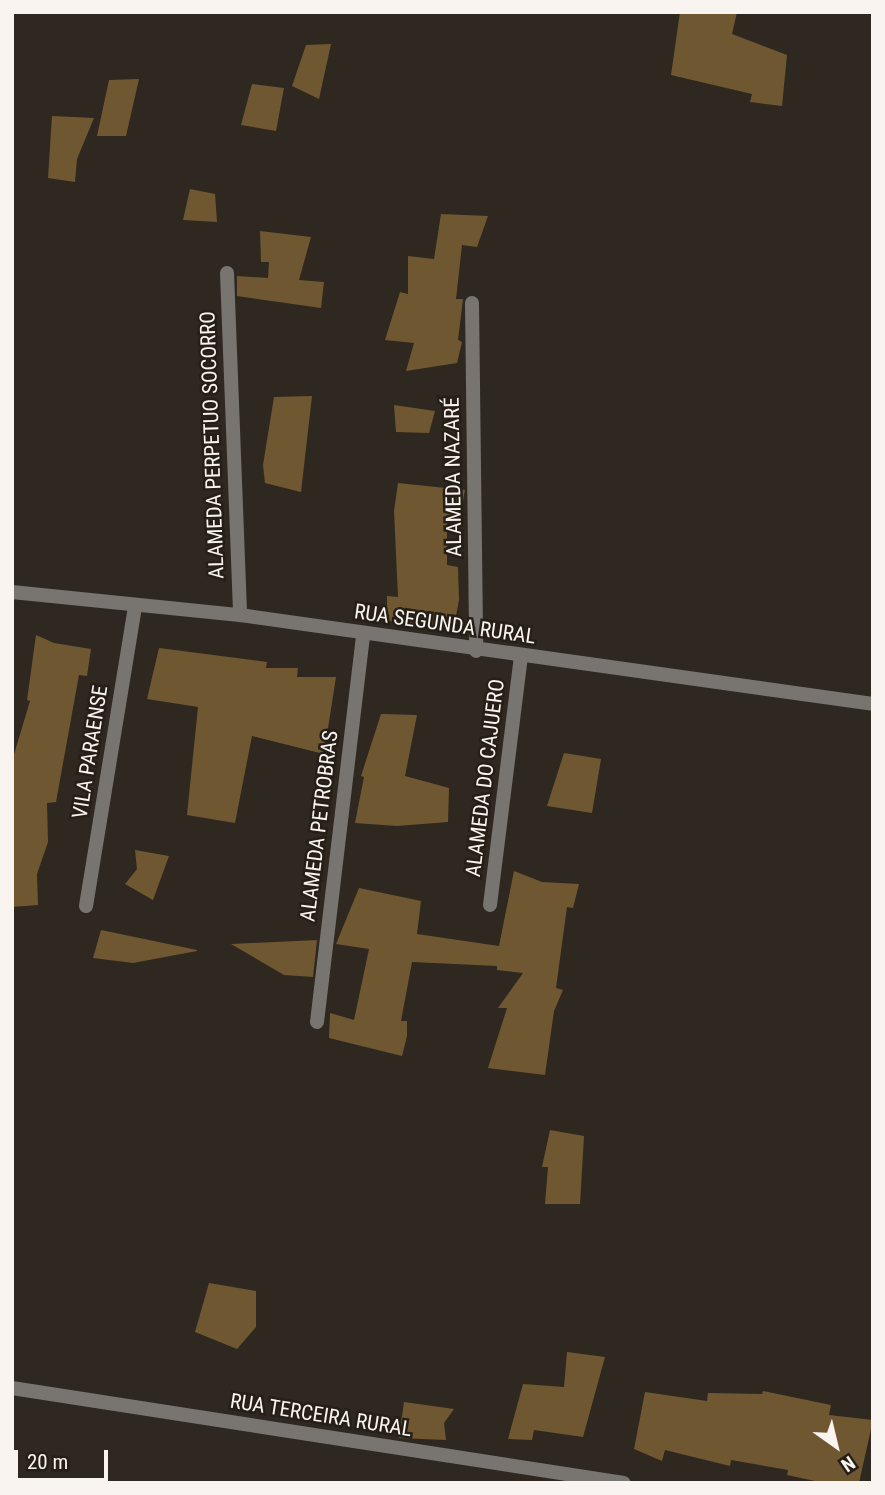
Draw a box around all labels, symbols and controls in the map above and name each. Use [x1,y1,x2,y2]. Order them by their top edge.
street label: ALAMEDA PERPETUO SOCORRO [195,311,229,579]
street label: ALAMEDA NAZARÉ [439,397,467,557]
street label: RUA SEGUNDA RURAL [353,599,537,649]
street label: ALAMEDA DO CAJUERO [460,678,510,878]
street label: VILA PARAENSE [67,684,113,820]
street label: ALAMEDA PETROBRAS [295,729,343,923]
street label: RUA TERCEIRA RURAL [228,1388,414,1442]
north arrow [801,1411,871,1481]
scale bar [18,1436,112,1480]
text: 20 m [27,1450,68,1474]
text: N [837,1451,859,1477]

